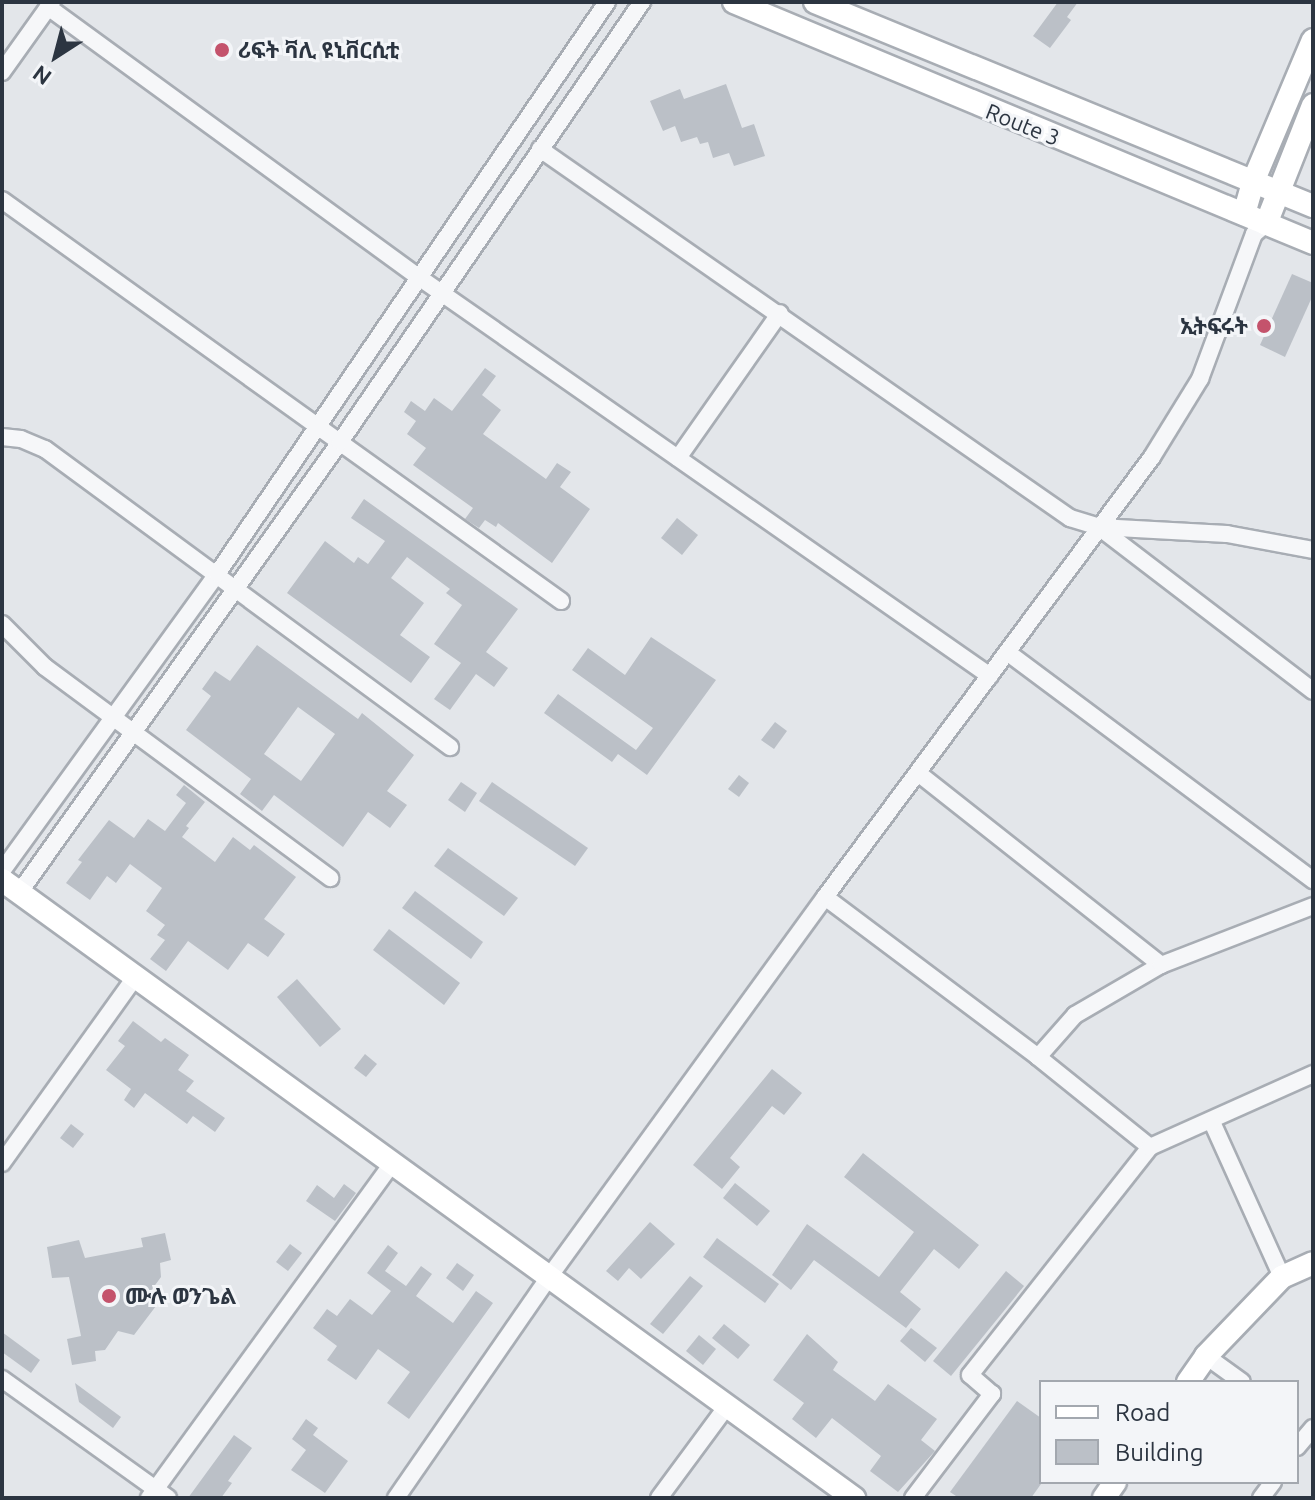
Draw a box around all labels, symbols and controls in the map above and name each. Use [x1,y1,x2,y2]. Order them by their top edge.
north arrow [16,16,96,96]
place label: ሪፍት ቫሊ ዩኒቨርሲቲ [238,37,399,63]
marker: ሪፍት ቫሊ ዩኒቨርሲቲ [213,41,231,59]
text: N [28,61,56,91]
street label: Route 3 [982,97,1064,151]
place label: ኢትፍሩት [1180,313,1248,339]
marker: ኢትፍሩት [1255,317,1273,335]
place label: ሙሉ ወንጌል [125,1283,236,1309]
marker: ሙሉ ወንጌል [100,1287,118,1305]
legend [1039,1380,1299,1484]
text: Road [1115,1399,1170,1426]
text: Building [1115,1439,1203,1466]

